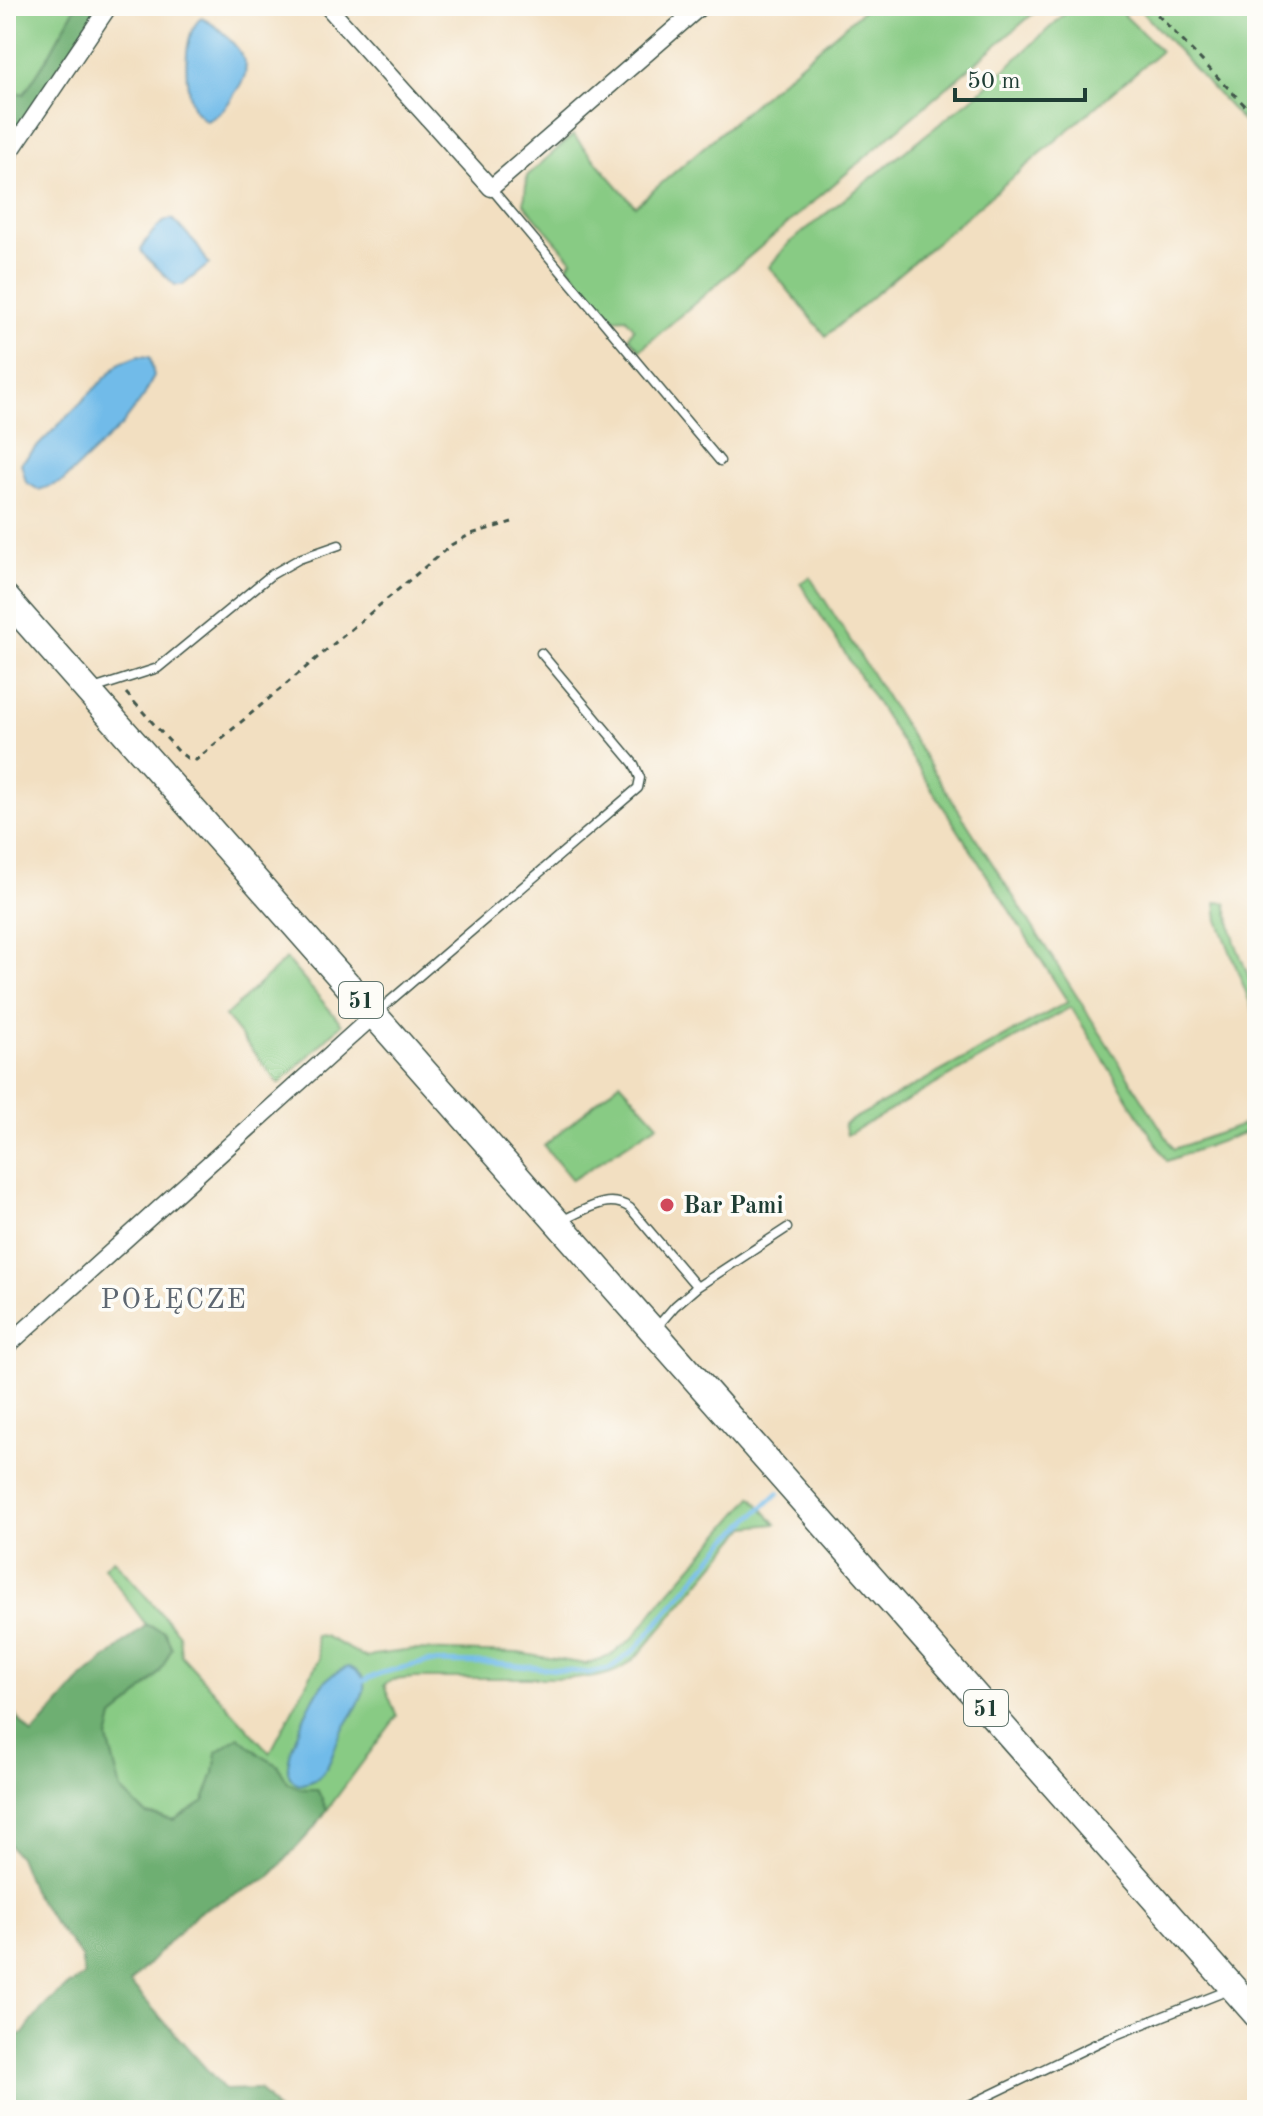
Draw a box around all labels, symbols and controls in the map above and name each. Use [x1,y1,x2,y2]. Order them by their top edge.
scale bar [955,52,1085,102]
text: 50 m [967,70,1021,94]
road number: 51 [339,982,383,1018]
place label: Bar Pami [683,1195,784,1219]
marker: Bar Pami [658,1196,676,1214]
district label: POŁĘCZE [100,1287,248,1315]
road number: 51 [964,1690,1008,1726]

